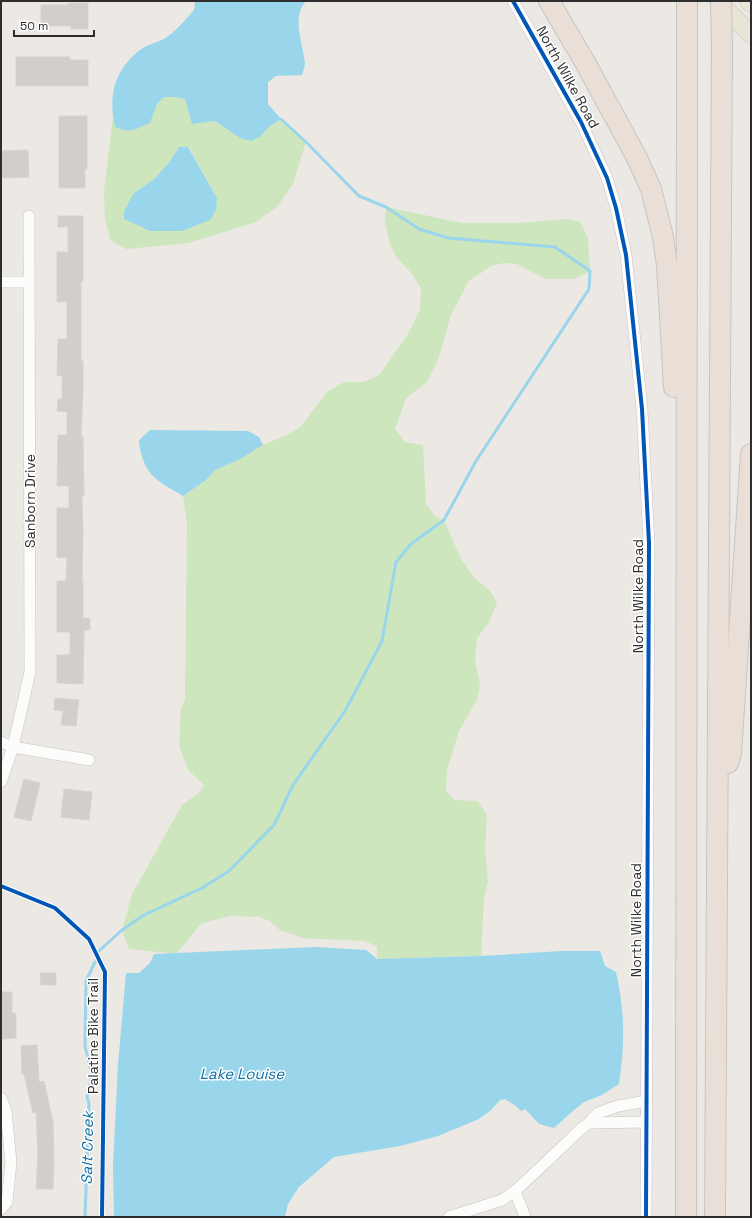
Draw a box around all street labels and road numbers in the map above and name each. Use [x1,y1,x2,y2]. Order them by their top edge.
street label: North Wilke Road [532,23,604,131]
street label: Sanborn Drive [21,454,39,548]
street label: North Wilke Road [629,539,647,653]
street label: North Wilke Road [627,863,645,977]
street label: Palatine Bike Trail [84,978,102,1094]

